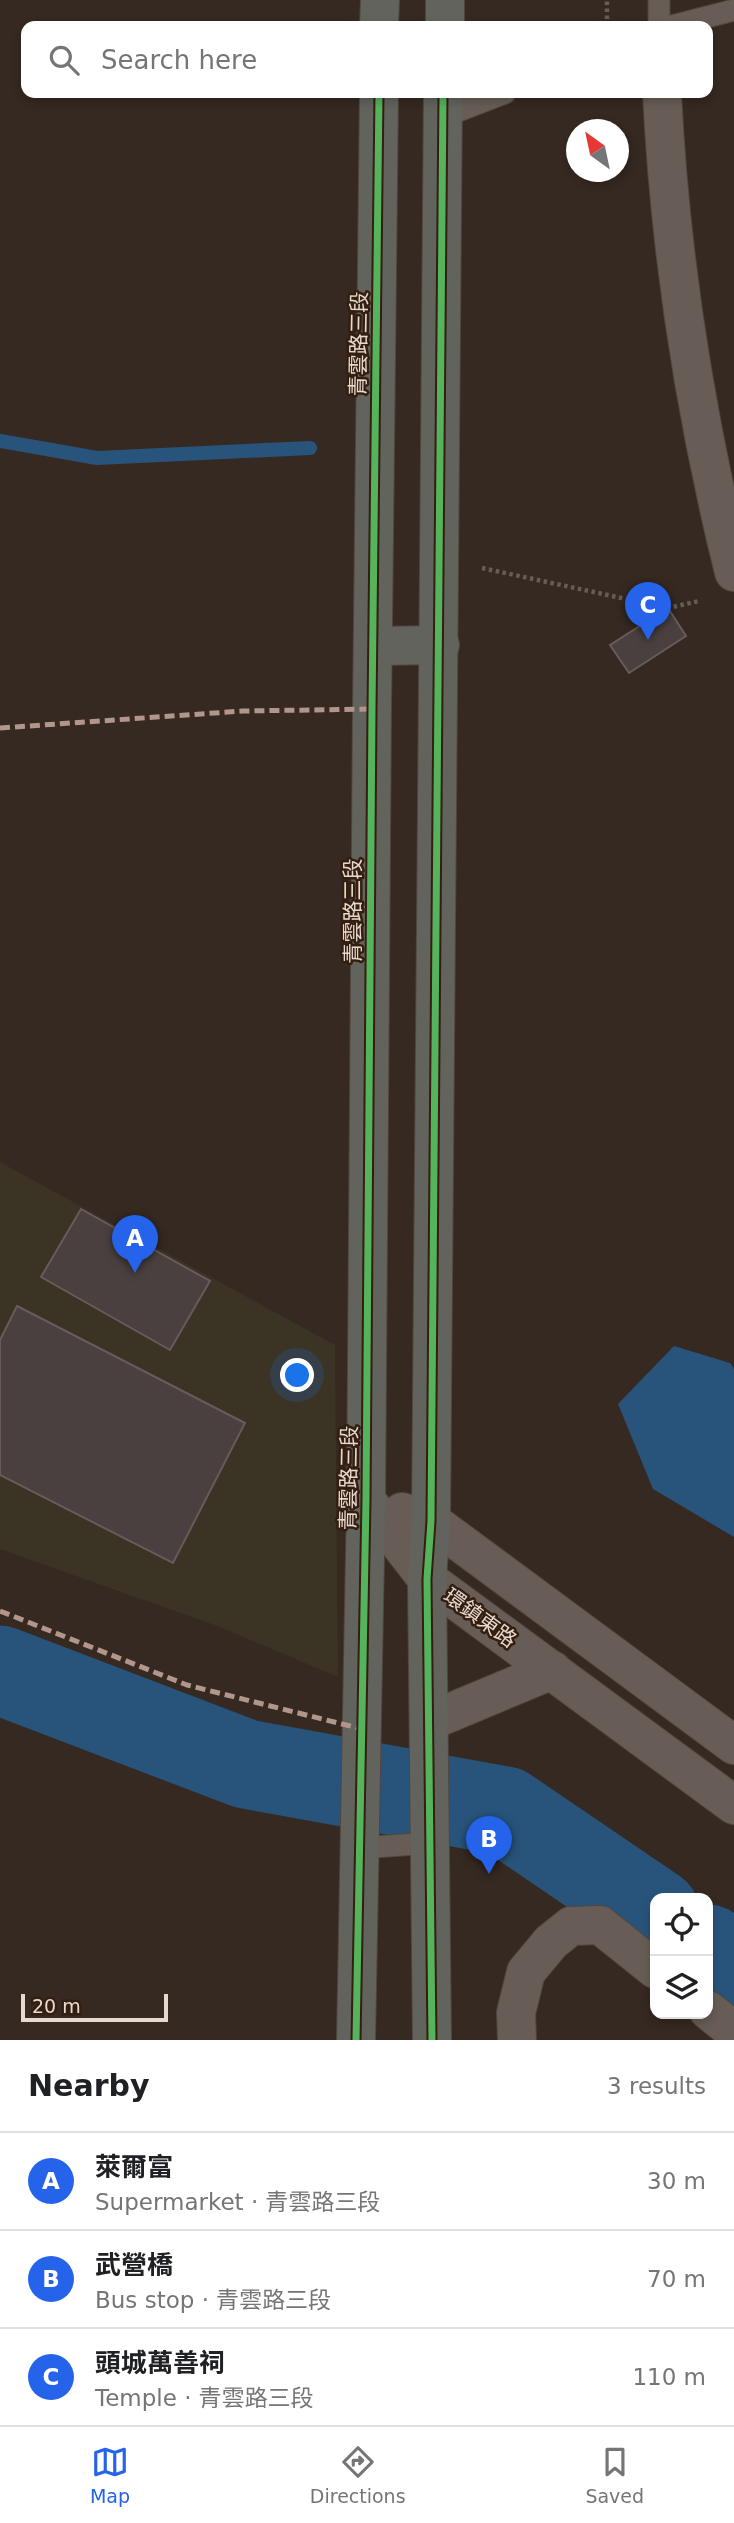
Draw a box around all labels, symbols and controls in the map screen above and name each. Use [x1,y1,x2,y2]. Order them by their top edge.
search box [21,21,713,98]
icon: search [45,41,83,79]
text: Search here [101,45,257,75]
north arrow [566,119,629,182]
street label: 青雲路三段 [346,291,372,397]
pin: C [625,582,671,640]
street label: 青雲路三段 [341,859,365,964]
pin: A [112,1215,158,1273]
your location [280,1358,314,1392]
street label: 青雲路三段 [336,1425,362,1531]
street label: 環鎮東路 [439,1584,521,1652]
pin: B [466,1816,512,1874]
map controls [650,1893,713,2019]
button: locate [650,1893,713,1956]
button: layers [650,1956,713,2019]
scale bar [21,1991,168,2023]
text: 20 m [32,1995,81,2017]
text: Nearby [28,2068,150,2103]
text: 3 results [607,2073,706,2099]
text: 萊爾富 [95,2152,173,2182]
text: A [42,2168,60,2194]
text: 30 m [647,2168,706,2194]
text: Supermarket · 青雲路三段 [95,2189,381,2215]
text: 武營橋 [95,2250,173,2280]
text: B [42,2266,60,2292]
text: 70 m [647,2266,706,2292]
text: Bus stop · 青雲路三段 [95,2287,331,2313]
text: 頭城萬善祠 [95,2348,225,2378]
text: C [43,2364,59,2390]
text: 110 m [632,2364,706,2390]
text: Temple · 青雲路三段 [95,2385,314,2411]
tab: Map [90,2443,130,2507]
tab: Directions [310,2443,406,2507]
tab: Saved [585,2443,644,2507]

